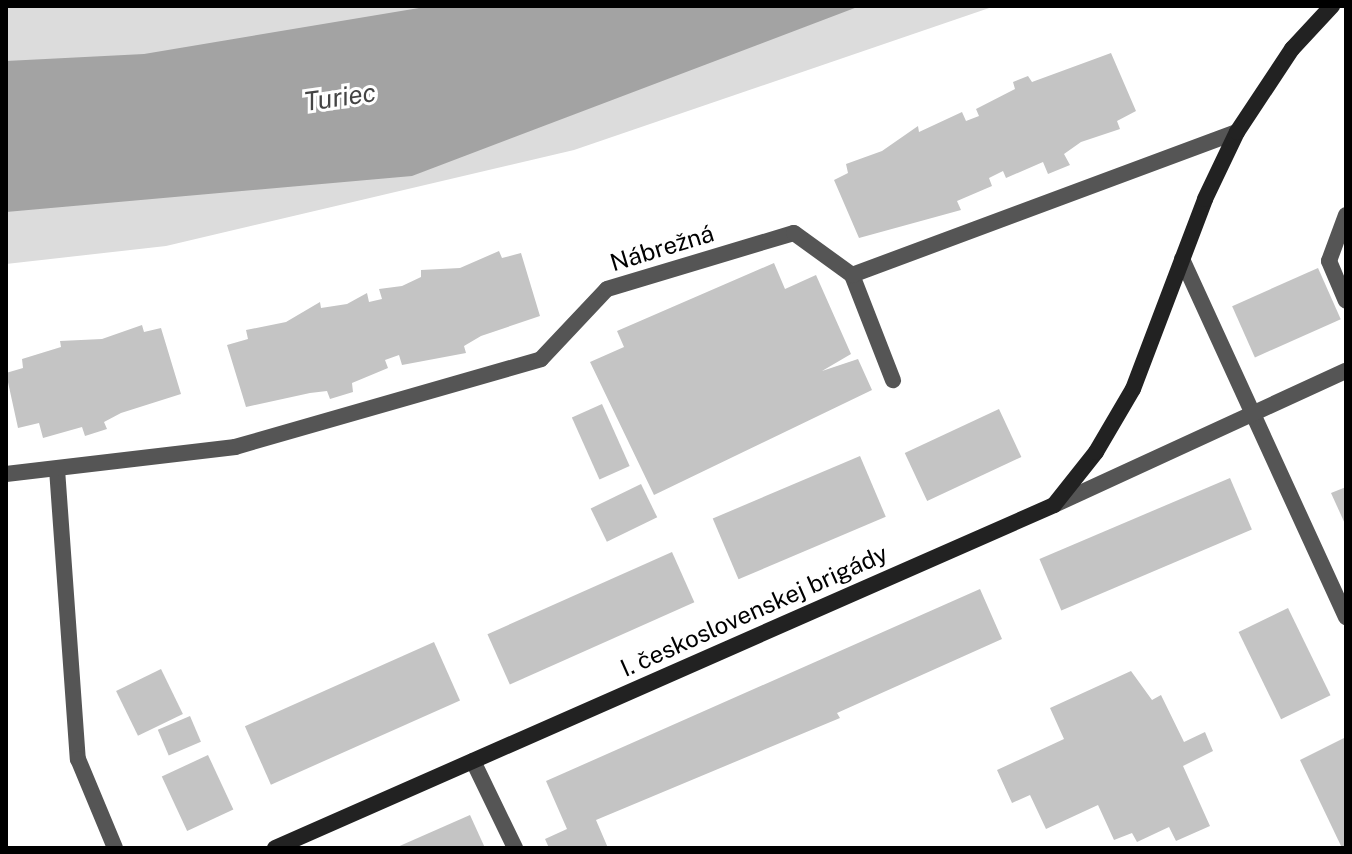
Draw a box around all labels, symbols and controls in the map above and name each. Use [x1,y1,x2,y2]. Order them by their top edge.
water label: Turiec [302,77,378,117]
street label: Nábrežná [607,219,717,277]
street label: I. československej brigády [616,539,892,683]

